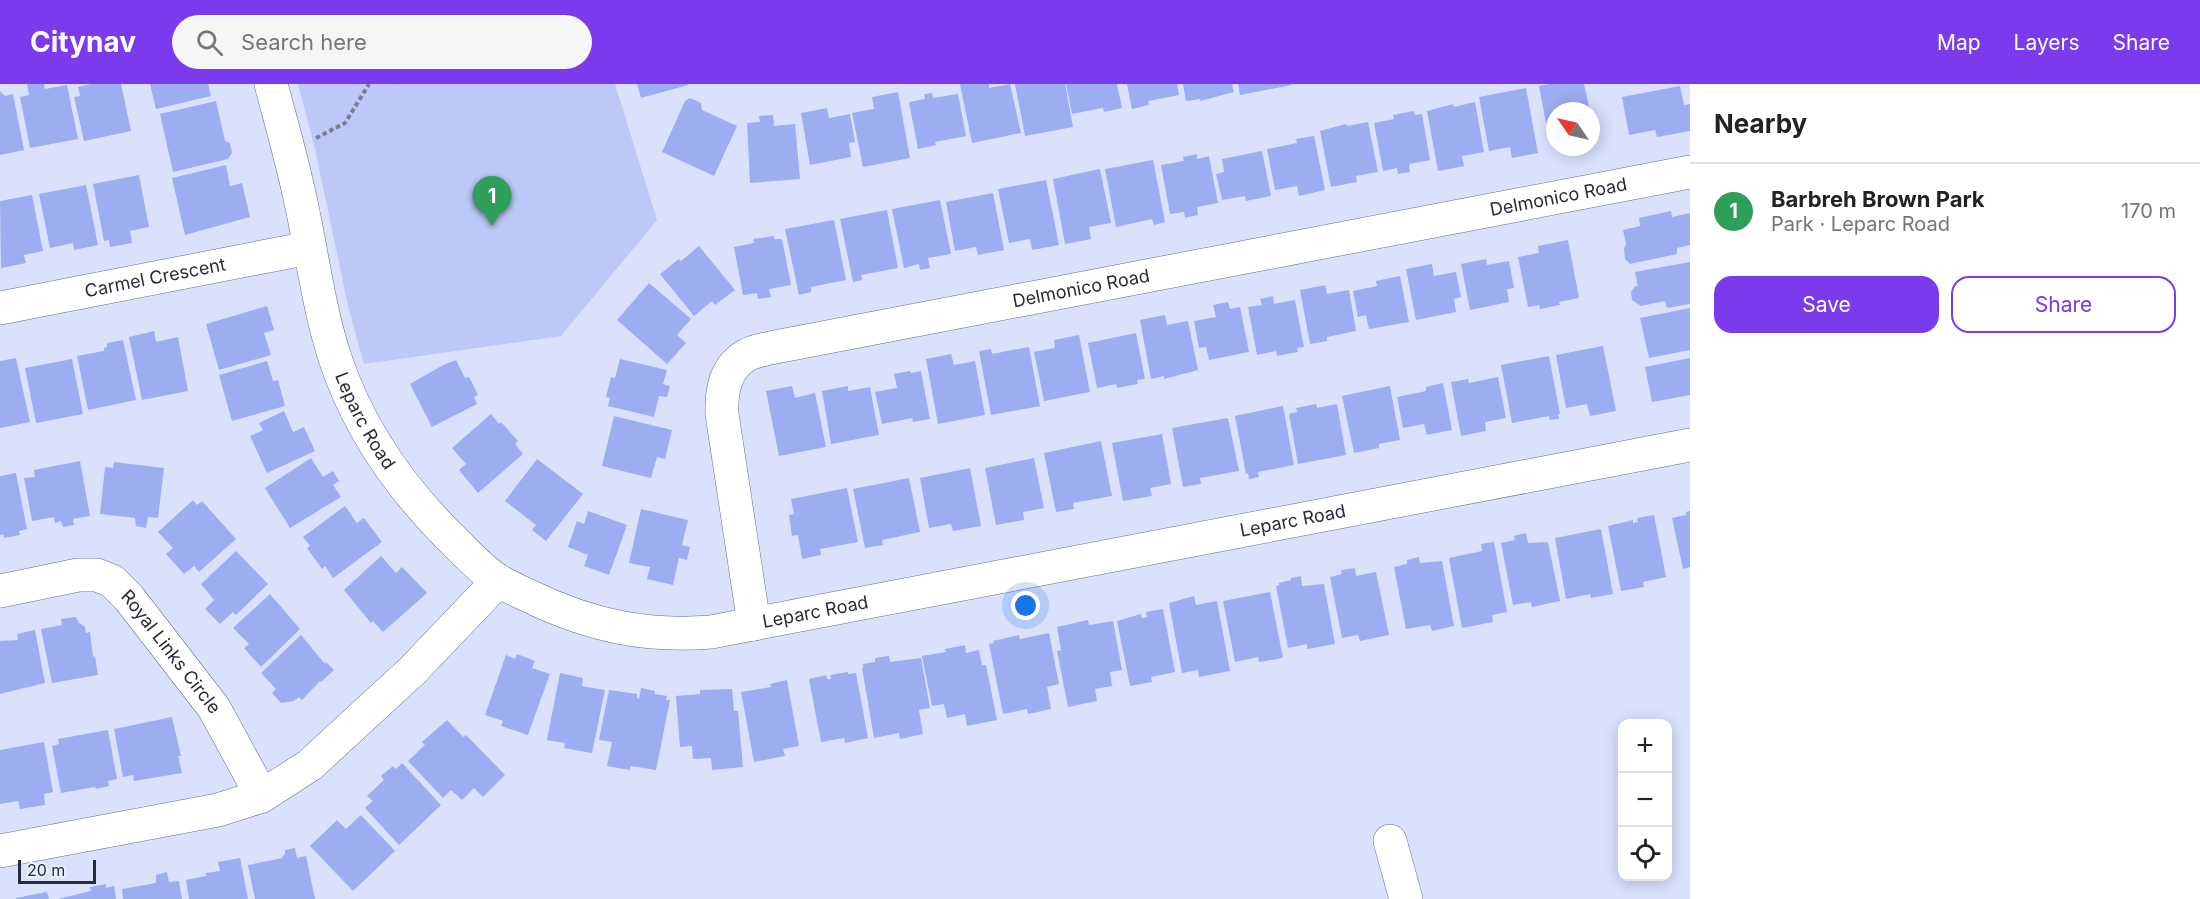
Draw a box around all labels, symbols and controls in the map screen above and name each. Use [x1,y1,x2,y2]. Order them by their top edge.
search box [172,15,592,69]
text: Citynav [30,25,136,59]
icon: search [193,26,226,59]
text: Search here [241,29,367,55]
text: Map [1937,30,1981,55]
text: Layers [2014,30,2080,55]
text: Share [2113,30,2170,55]
north arrow [1546,102,1600,156]
text: Nearby [1714,108,1807,139]
street label: Delmonico Road [1488,173,1629,220]
pin: 1 [472,176,512,226]
text: Barbreh Brown Park [1771,186,1985,212]
text: 1 [1729,199,1738,223]
text: 170 m [2121,199,2176,223]
text: Park · Leparc Road [1771,212,1950,236]
street label: Carmel Crescent [83,253,227,301]
street label: Delmonico Road [1011,265,1151,311]
button: Save [1714,276,1939,333]
button: Share [1951,276,2176,333]
street label: Leparc Road [331,369,400,473]
street label: Leparc Road [1238,500,1347,541]
street label: Royal Links Circle [117,585,225,717]
street label: Leparc Road [761,591,870,632]
your location [1011,591,1040,620]
map controls [1618,719,1672,881]
button: + [1618,719,1672,773]
button: − [1618,773,1672,827]
button: locate [1618,827,1672,881]
scale bar [18,857,96,884]
text: 20 m [27,860,65,880]

